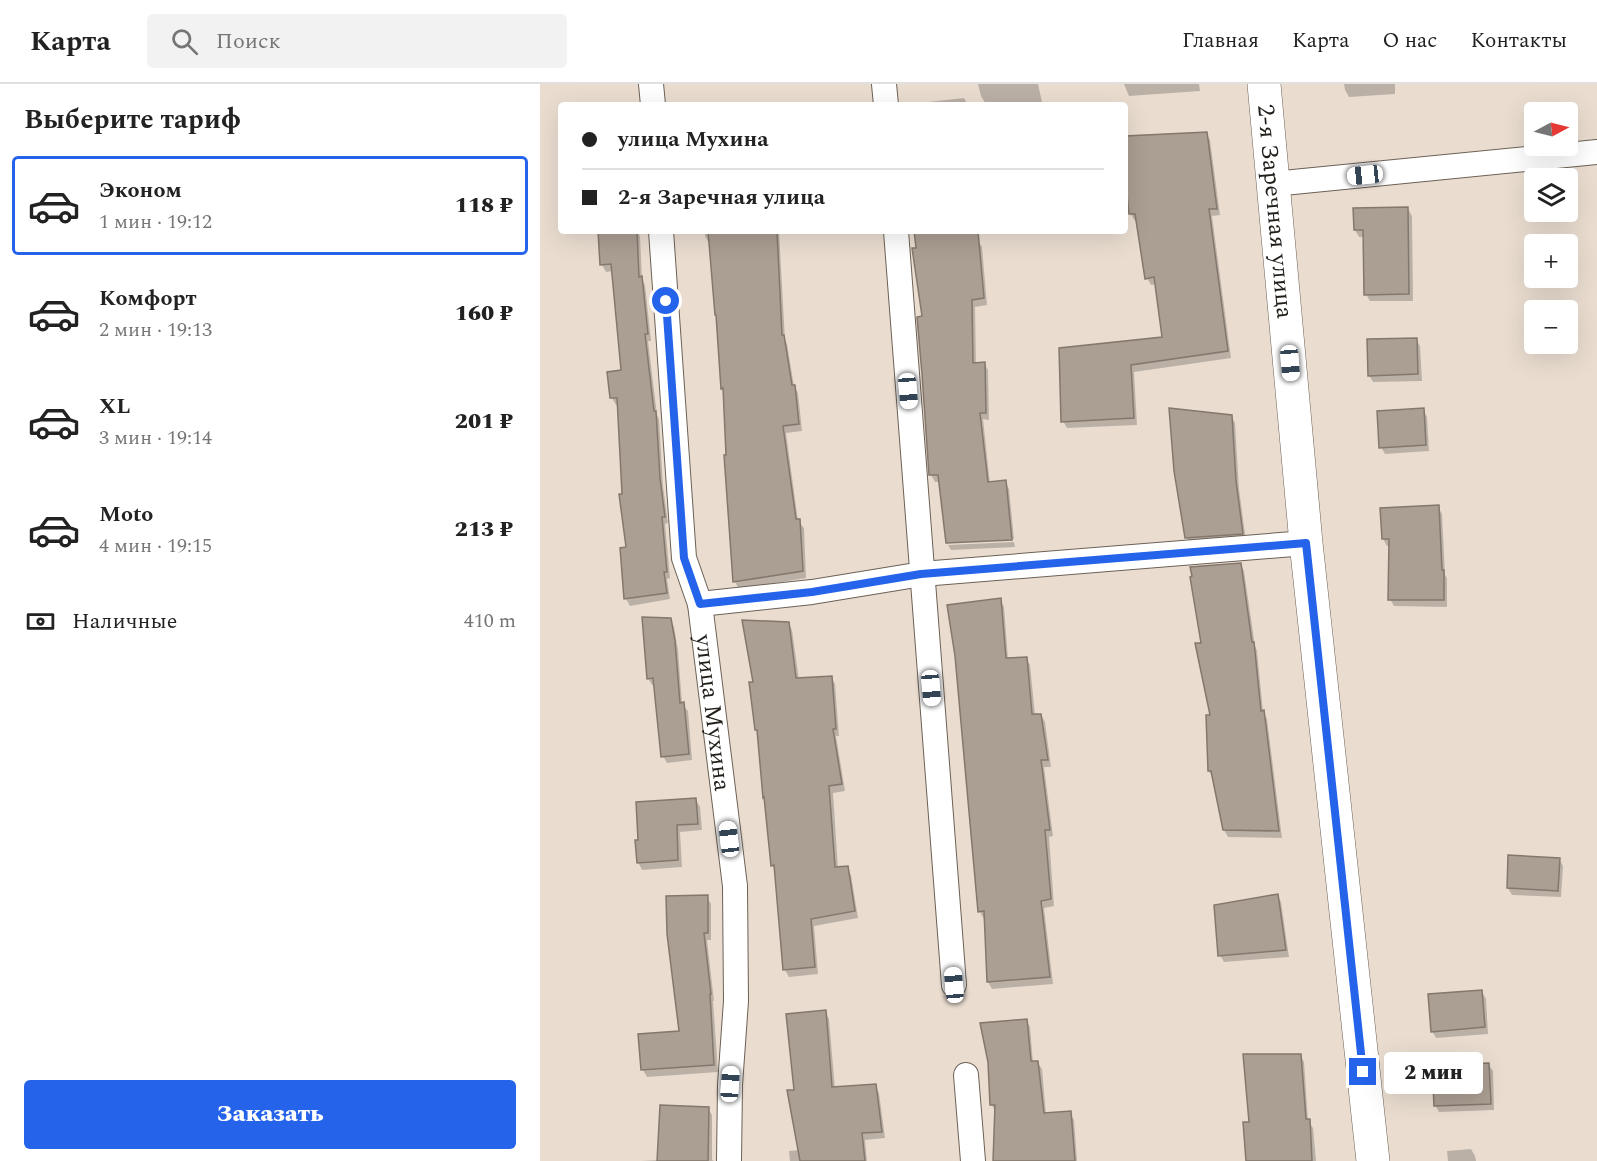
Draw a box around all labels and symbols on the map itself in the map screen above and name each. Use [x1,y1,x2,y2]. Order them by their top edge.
north arrow [1524,102,1578,156]
street label: 2-я Заречная улица [1247,103,1302,321]
car [1346,164,1384,186]
route start [652,287,679,314]
car [1279,344,1301,382]
car [897,372,919,410]
street label: улица Мухина [685,631,740,793]
car [920,669,942,707]
car [718,820,740,858]
car [943,966,965,1004]
callout: 2 мин [1384,1051,1483,1093]
route end [1349,1058,1376,1085]
car [720,1065,740,1103]

